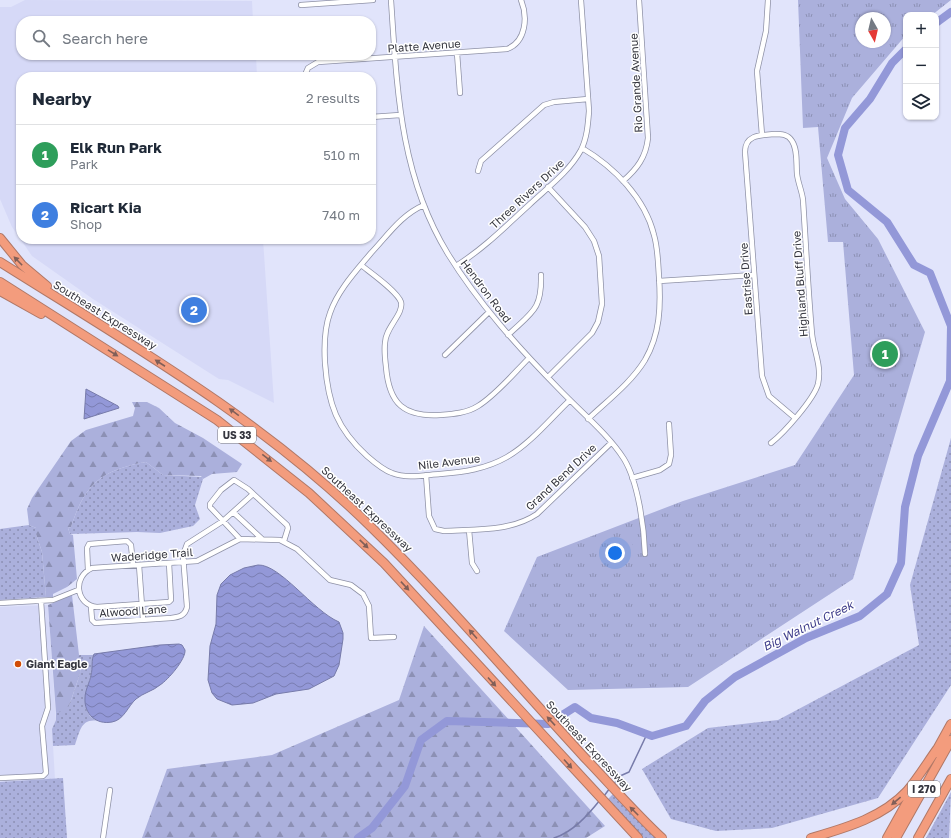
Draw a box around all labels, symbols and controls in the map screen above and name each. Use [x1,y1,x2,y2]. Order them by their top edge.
north arrow [855,12,891,48]
map controls [903,12,939,120]
button: + [903,12,939,48]
search box [16,16,376,60]
icon: search [30,27,52,49]
text: Search here [62,29,148,47]
street label: Rio Grande Avenue [626,33,645,133]
street label: Platte Avenue [387,36,461,55]
button: − [903,48,939,84]
button: layers [903,84,939,120]
text: Nearby [32,88,92,109]
text: 2 results [306,90,360,106]
text: Elk Run Park [70,138,162,156]
text: 1 [42,147,48,163]
text: 510 m [323,147,360,163]
text: Park [70,156,98,172]
street label: Three Rivers Drive [487,156,566,231]
text: Ricart Kia [70,198,141,216]
text: 2 [41,207,49,223]
text: 740 m [322,207,360,223]
text: Shop [70,216,102,232]
street label: Highland Bluff Drive [789,230,810,338]
street label: Eastrise Drive [736,242,755,316]
one-way arrow [13,256,23,266]
street label: Hendron Road [458,257,514,325]
street label: Southeast Expressway [51,277,159,352]
pin: 2 [181,295,207,325]
pin: 1 [872,339,898,369]
one-way arrow [108,349,118,357]
one-way arrow [155,359,165,367]
one-way arrow [228,408,239,416]
road number: US 33 [218,427,256,443]
street label: Grand Bend Drive [523,441,599,513]
street label: Nile Avenue [417,451,481,472]
one-way arrow [261,453,272,462]
street label: Southeast Expressway [319,463,416,554]
one-way arrow [359,539,369,549]
your location [605,543,625,563]
street label: Waderidge Trail [111,545,194,564]
one-way arrow [400,581,409,591]
water label: Big Walnut Creek [760,597,857,654]
street label: Alwood Lane [99,602,167,619]
one-way arrow [468,629,478,639]
place label: Giant Eagle [26,657,88,670]
marker: Giant Eagle [13,659,23,669]
one-way arrow [488,677,497,687]
street label: Southeast Expressway [544,697,635,794]
one-way arrow [547,716,556,726]
one-way arrow [564,759,573,769]
road number: I 270 [908,781,940,797]
one-way arrow [890,796,901,805]
one-way arrow [629,806,639,816]

